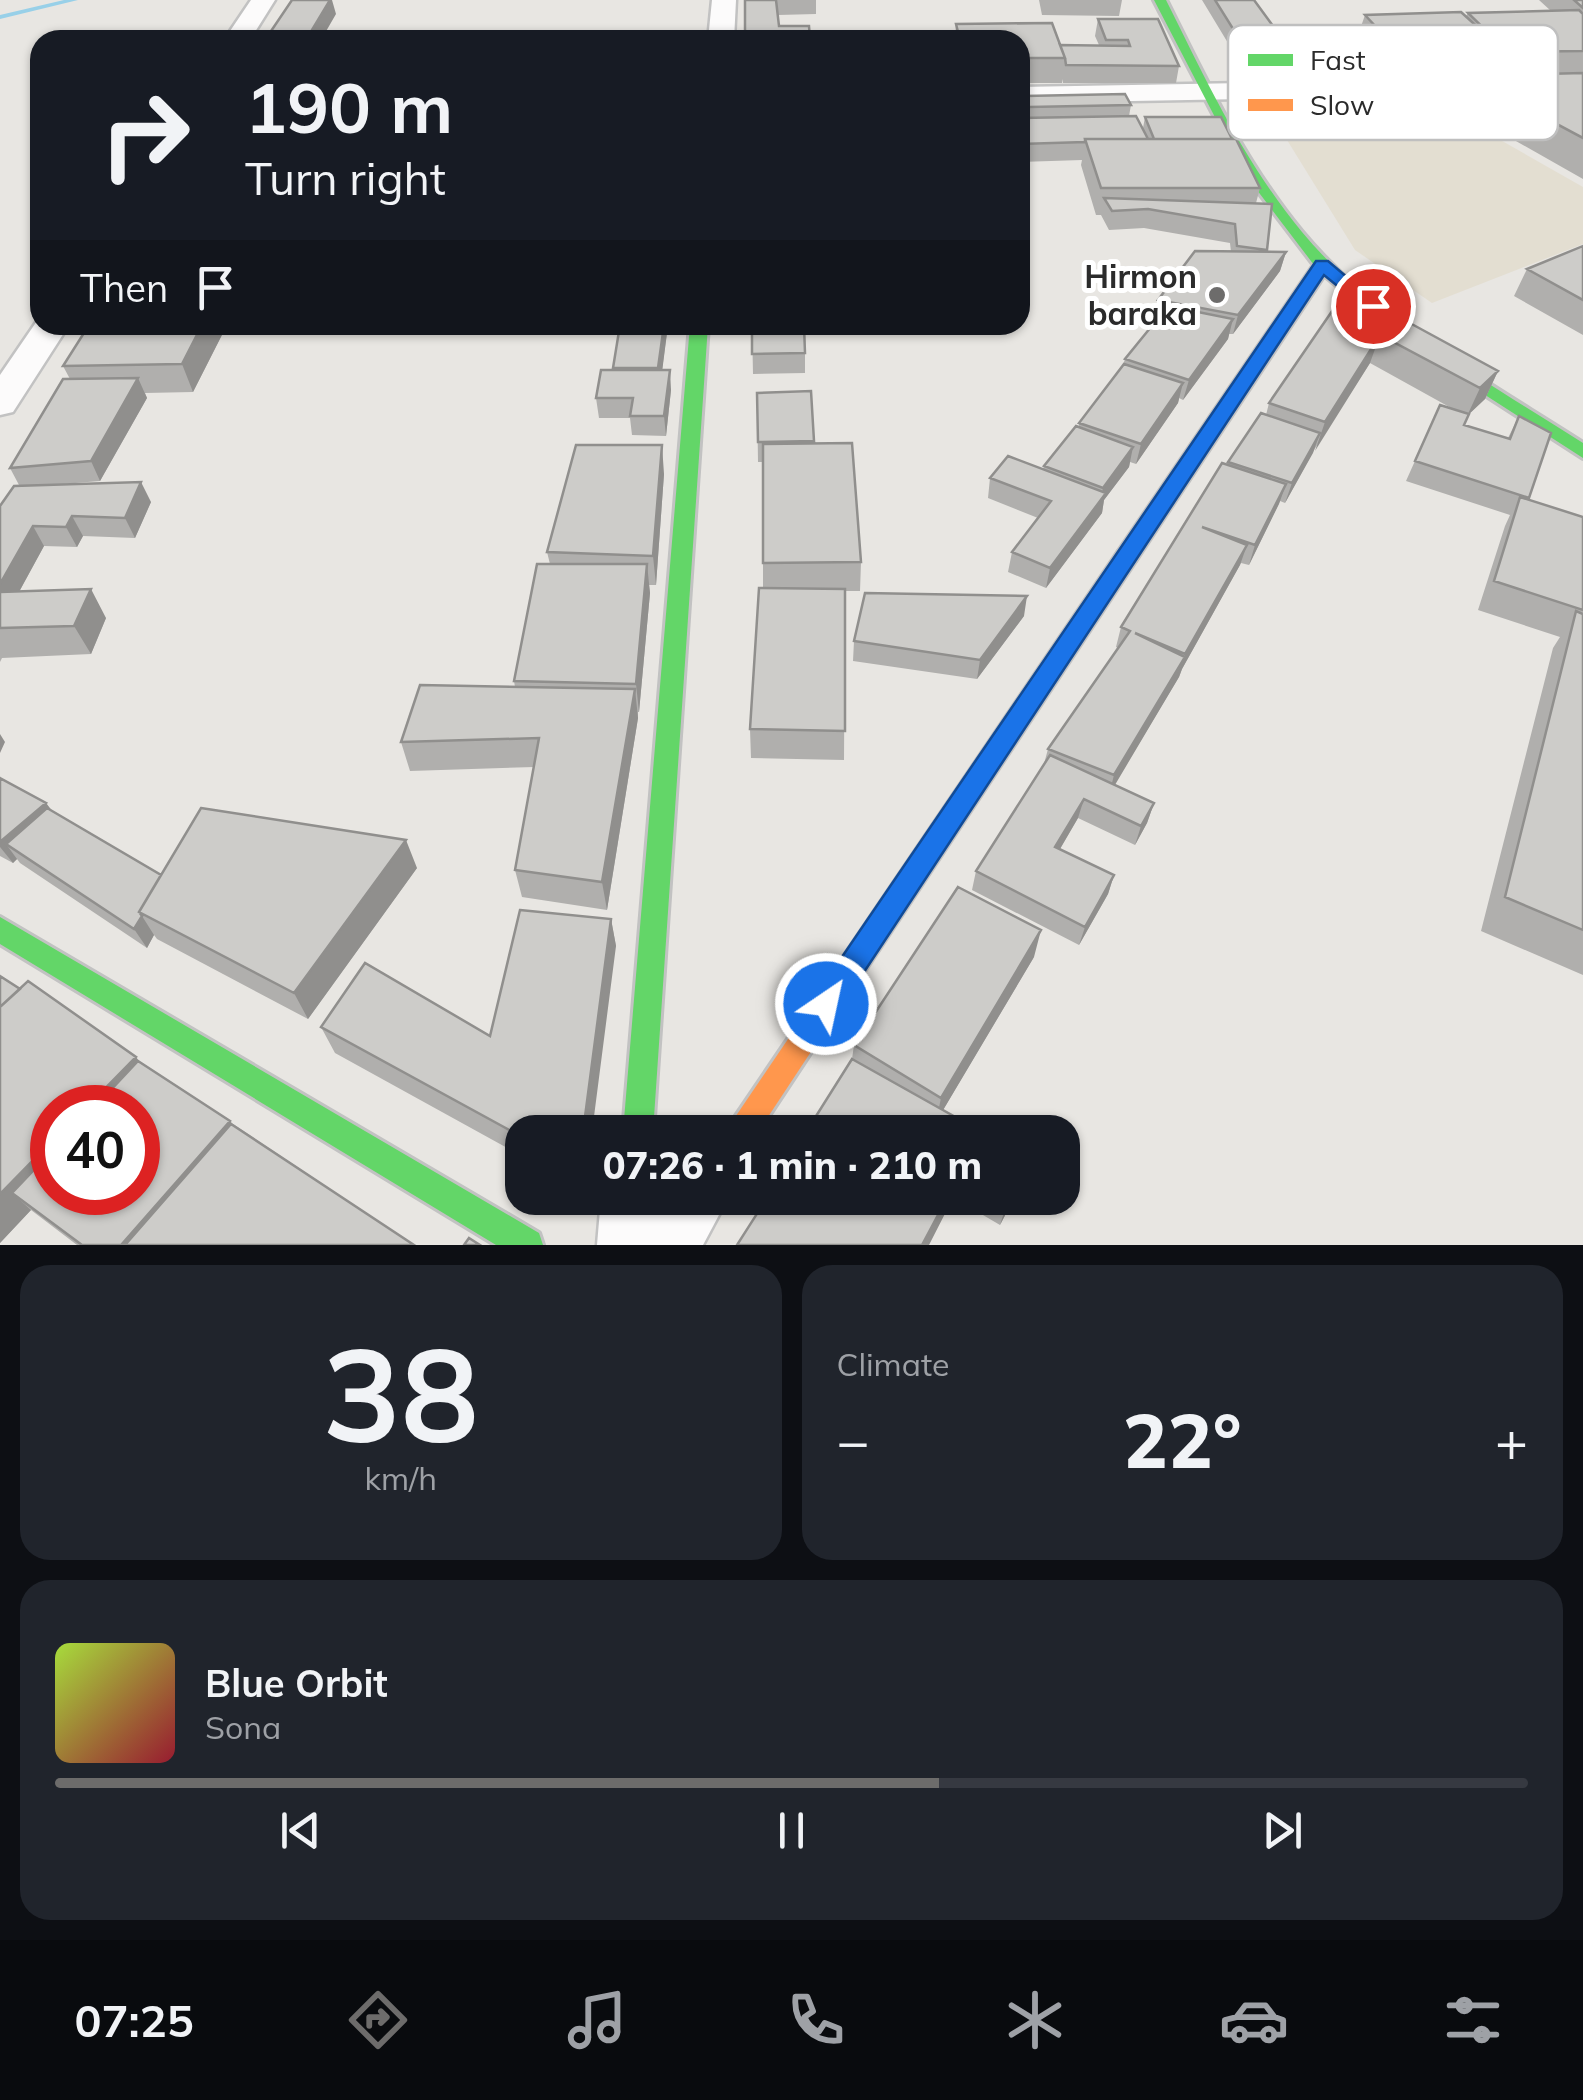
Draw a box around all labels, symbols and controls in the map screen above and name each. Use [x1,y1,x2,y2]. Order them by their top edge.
legend [1228,25,1558,140]
text: Fast [1310,42,1366,77]
text: 190 m [245,63,453,151]
icon: right [80,70,210,200]
text: Slow [1310,87,1374,122]
text: Turn right [245,150,446,206]
place label: Hirmon baraka [1084,256,1197,333]
icon: arrive [188,260,243,315]
text: Then [80,264,168,312]
pin [1331,264,1416,349]
icon: arrive [1346,279,1401,334]
marker: Hirmon baraka [1206,284,1228,306]
position arrow [774,952,878,1056]
speed limit sign: 40 [30,1085,160,1215]
text: 07:26 · 1 min · 210 m [603,1141,982,1189]
text: 38 [323,1311,479,1475]
text: Climate [837,1344,949,1384]
text: 22° [1123,1393,1242,1487]
text: − [837,1406,870,1475]
text: + [1495,1406,1528,1475]
text: km/h [365,1458,437,1498]
text: Blue Orbit [205,1659,388,1707]
text: Sona [205,1707,281,1747]
icon: previous [273,1803,328,1858]
icon: pause [764,1803,819,1858]
icon: next [1255,1803,1310,1858]
icon: directions [343,1985,413,2055]
icon: music [562,1985,632,2055]
icon: phone [781,1985,851,2055]
icon: climate [1000,1985,1070,2055]
icon: car [1219,1985,1289,2055]
icon: filters [1438,1985,1508,2055]
text: 07:25 [75,1992,194,2048]

